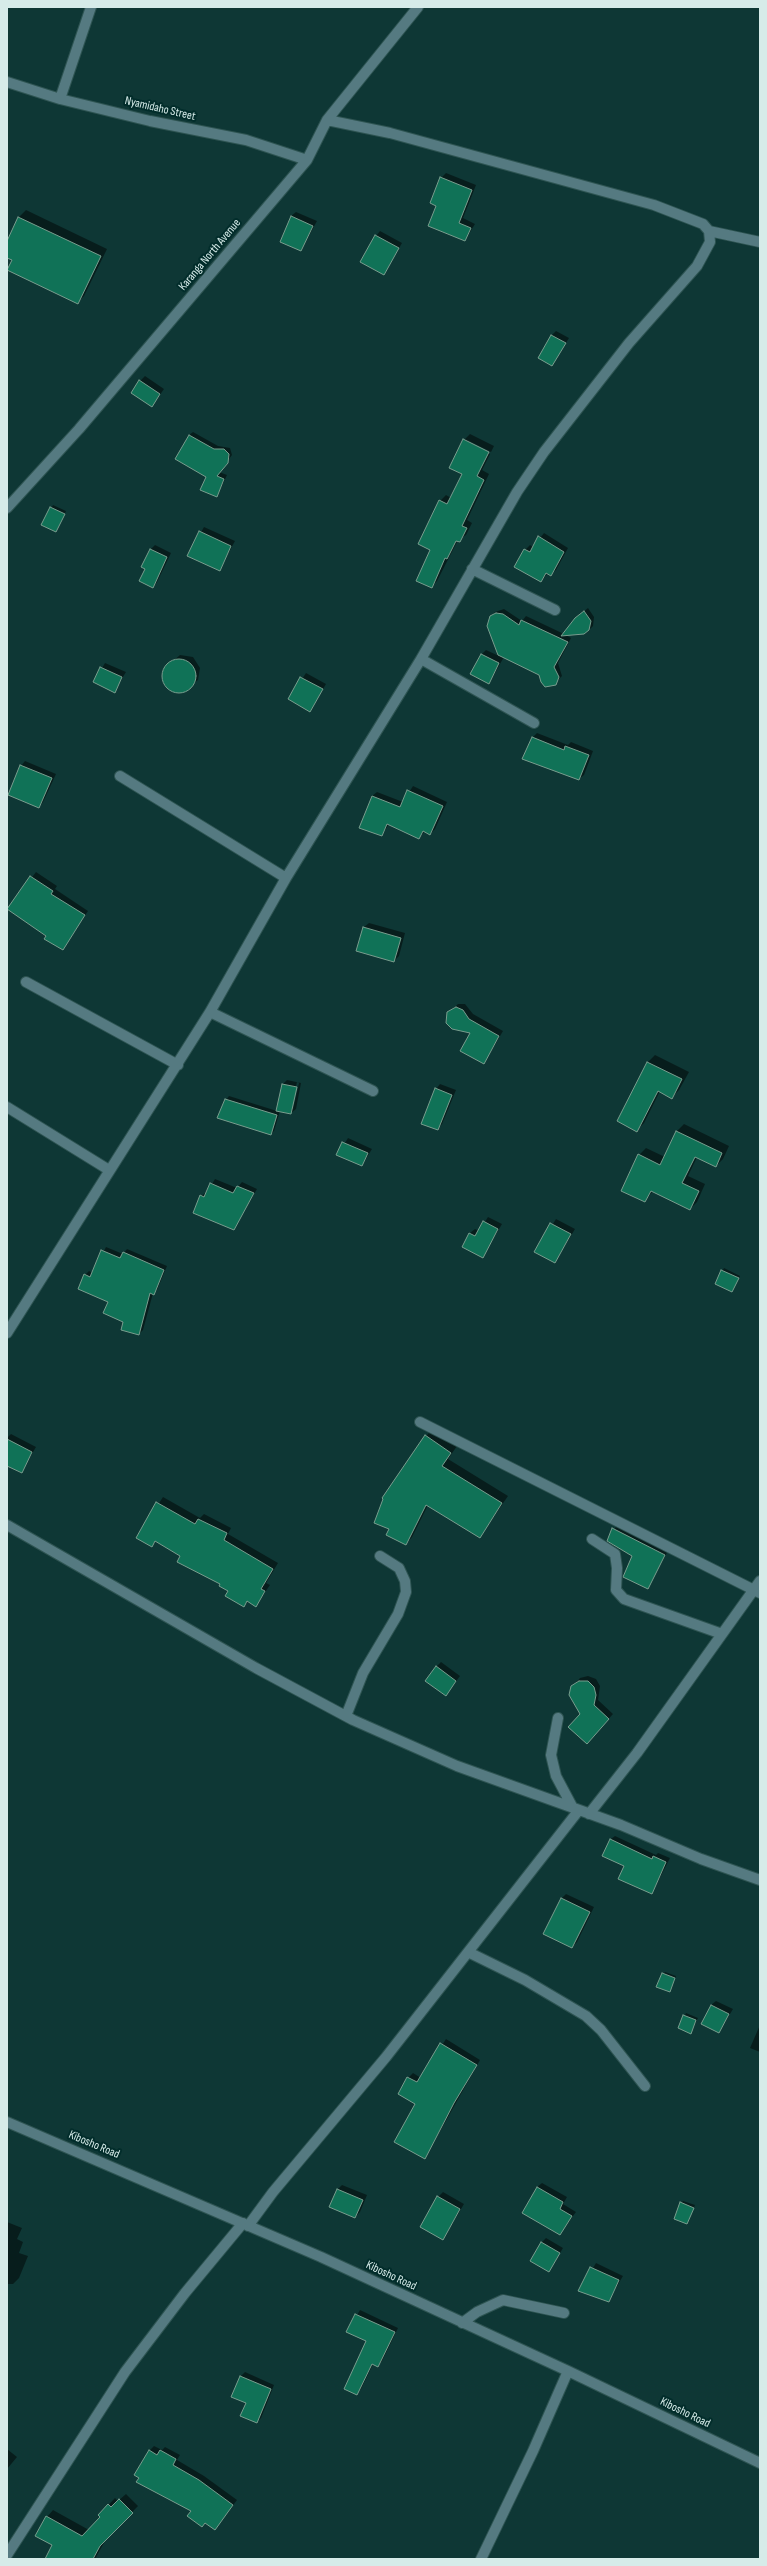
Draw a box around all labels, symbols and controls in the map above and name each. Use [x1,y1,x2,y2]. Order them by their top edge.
street label: Nyamidaho Street [123,94,197,124]
street label: Karanga North Avenue [176,216,244,294]
street label: Kibosho Road [66,2128,122,2162]
street label: Kibosho Road [363,2258,419,2294]
street label: Kibosho Road [658,2395,712,2431]

